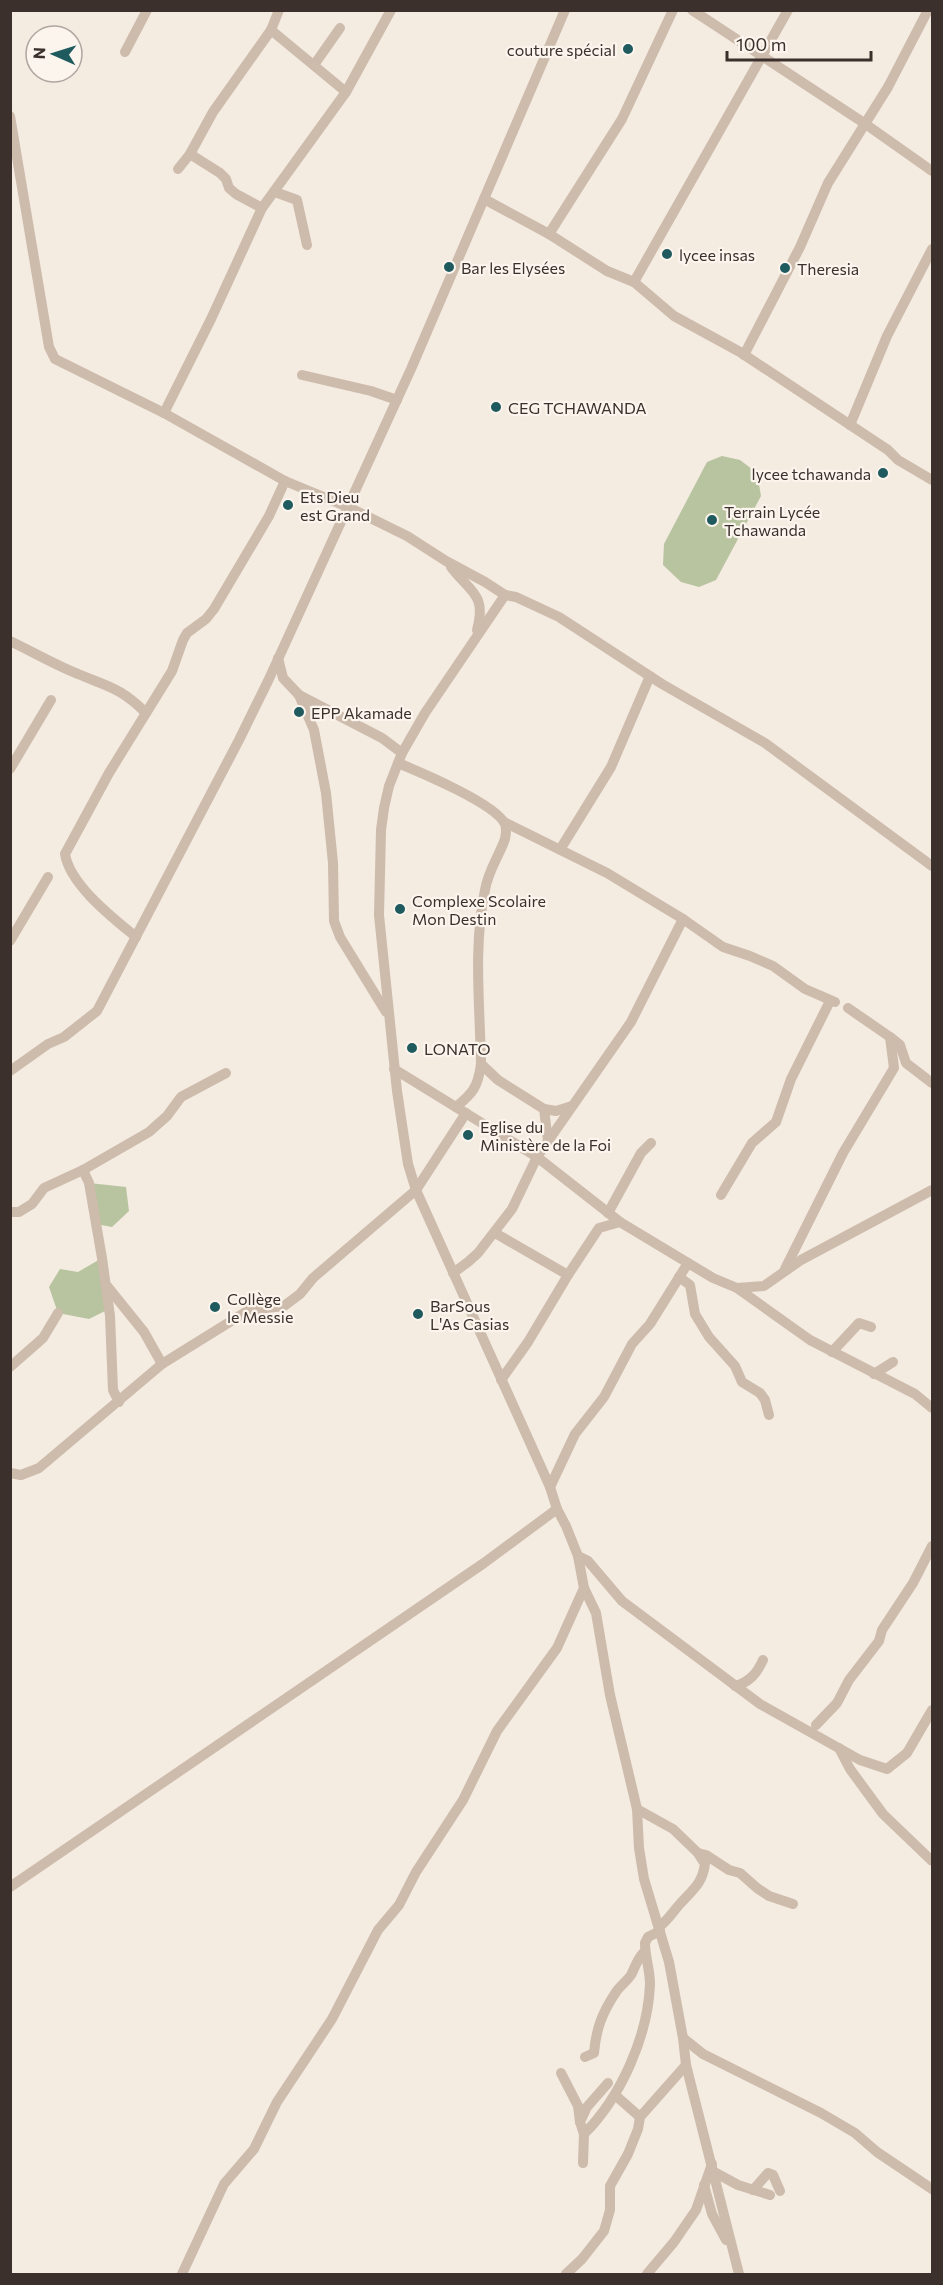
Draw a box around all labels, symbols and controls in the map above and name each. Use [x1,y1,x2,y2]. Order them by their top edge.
north arrow [24,24,84,84]
scale bar [727,24,871,62]
text: 100 m [736,33,786,55]
place label: couture spécial [507,40,616,59]
marker: couture spécial [621,42,635,56]
text: N [29,47,48,60]
place label: lycee insas [679,245,755,264]
marker: lycee insas [660,247,674,261]
place label: Bar les Elysées [461,258,565,277]
place label: Theresia [797,259,859,278]
marker: Bar les Elysées [442,260,456,274]
marker: Theresia [778,261,792,275]
place label: CEG TCHAWANDA [508,398,646,417]
marker: CEG TCHAWANDA [489,400,503,414]
place label: lycee tchawanda [752,464,871,483]
marker: lycee tchawanda [876,466,890,480]
place label: Ets Dieu est Grand [300,487,370,524]
marker: Ets Dieu est Grand [281,498,295,512]
place label: Terrain Lycée Tchawanda [724,502,820,539]
marker: Terrain Lycée Tchawanda [705,513,719,527]
place label: EPP Akamade [311,703,412,722]
marker: EPP Akamade [292,705,306,719]
place label: Complexe Scolaire Mon Destin [412,891,546,928]
marker: Complexe Scolaire Mon Destin [393,902,407,916]
place label: LONATO [424,1039,490,1058]
marker: LONATO [405,1041,419,1055]
place label: Eglise du Ministère de la Foi [480,1117,611,1154]
marker: Eglise du Ministère de la Foi [461,1128,475,1142]
place label: Collège le Messie [227,1289,293,1326]
place label: BarSous L'As Casias [430,1296,509,1333]
marker: Collège le Messie [208,1300,222,1314]
marker: BarSous L'As Casias [411,1307,425,1321]

